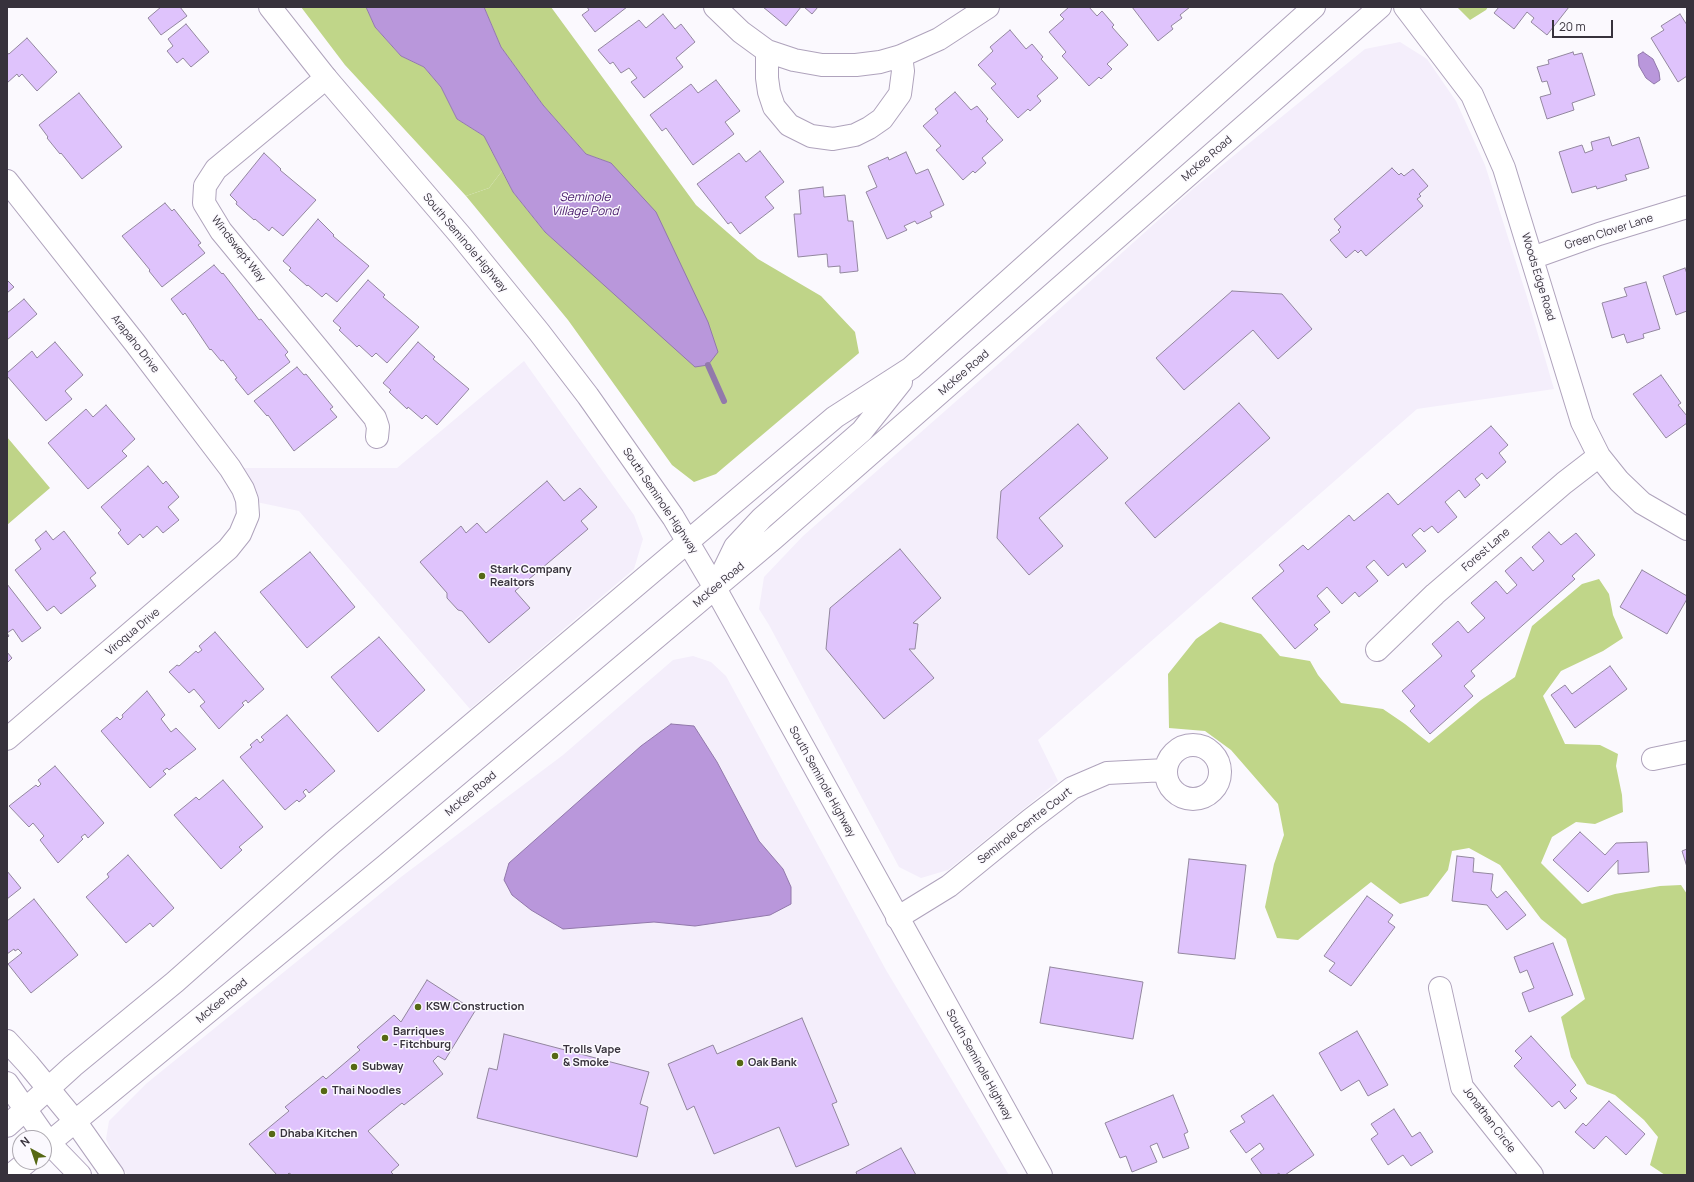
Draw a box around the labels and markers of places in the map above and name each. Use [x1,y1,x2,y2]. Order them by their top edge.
place label: Stark Company Realtors [490,563,572,589]
marker: Stark Company Realtors [477,571,487,581]
place label: KSW Construction [426,1000,524,1014]
marker: KSW Construction [413,1002,423,1012]
place label: Barriques - Fitchburg [393,1025,451,1051]
marker: Barriques - Fitchburg [380,1033,390,1043]
place label: Trolls Vape & Smoke [563,1043,621,1069]
marker: Trolls Vape & Smoke [550,1051,560,1061]
place label: Oak Bank [748,1056,797,1070]
marker: Oak Bank [735,1058,745,1068]
place label: Subway [362,1060,403,1074]
marker: Subway [349,1062,359,1072]
place label: Thai Noodles [332,1084,401,1098]
marker: Thai Noodles [319,1086,329,1096]
place label: Dhaba Kitchen [280,1127,357,1141]
marker: Dhaba Kitchen [267,1129,277,1139]

